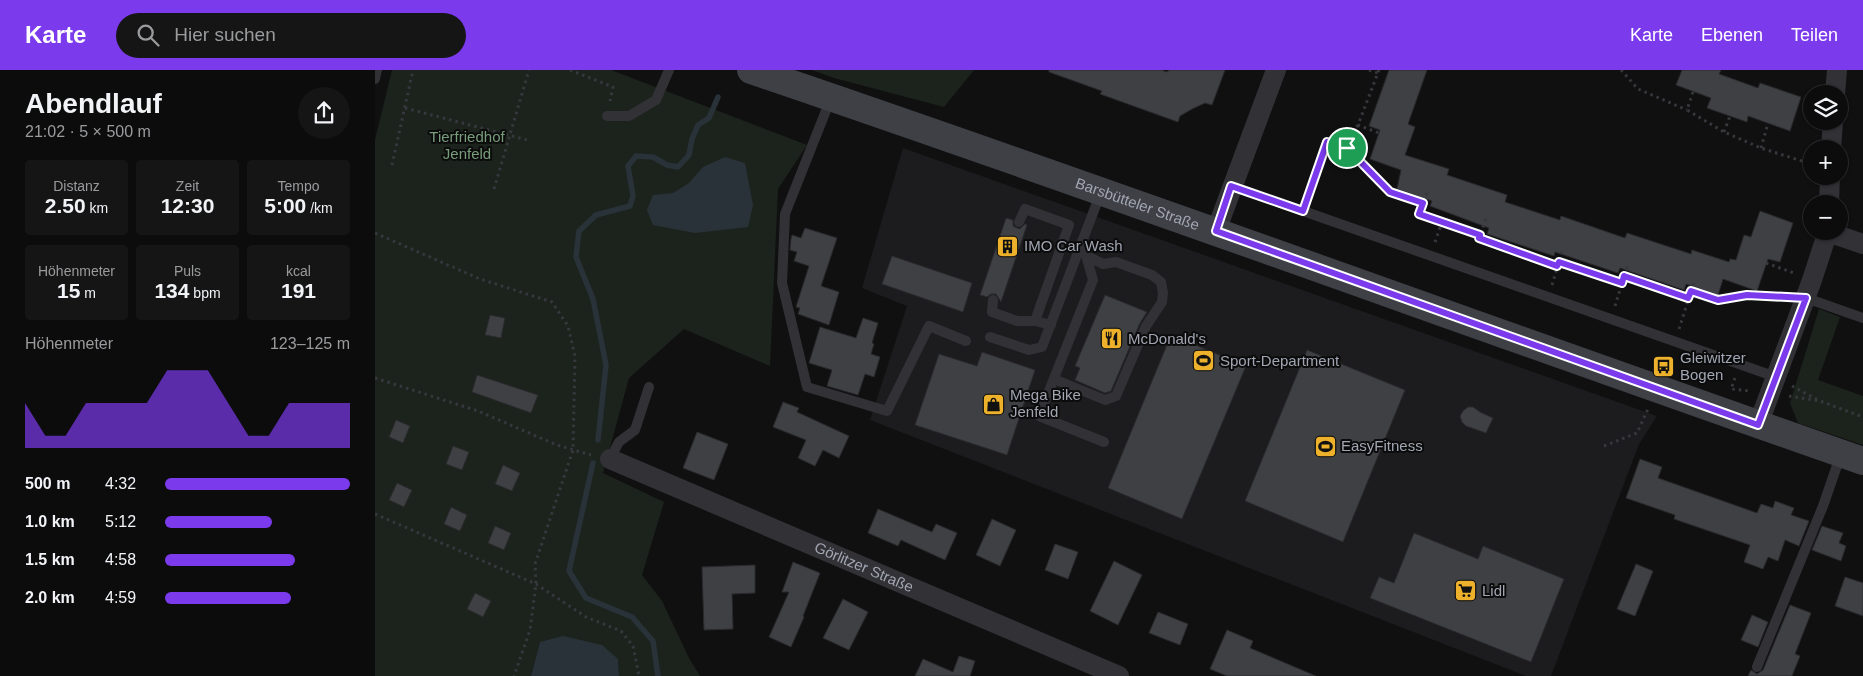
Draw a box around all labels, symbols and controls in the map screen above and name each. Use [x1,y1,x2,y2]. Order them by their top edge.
search box [116,13,466,58]
text: Karte [25,21,86,48]
icon: search [134,21,162,49]
text: Hier suchen [174,24,276,45]
text: Karte [1630,25,1673,45]
text: Ebenen [1701,25,1763,45]
text: Teilen [1791,25,1838,45]
map controls [1803,85,1848,240]
button: layers [1803,85,1848,130]
button: share [298,87,350,139]
text: Abendlauf [25,88,162,119]
text: 21:02 · 5 × 500 m [25,123,151,140]
pin [1326,127,1368,169]
park label: Tierfriedhof Jenfeld [429,128,505,162]
icon: arrive [1333,134,1361,162]
button: + [1803,140,1848,185]
street label: Barsbütteler Straße [1073,174,1202,233]
text: Distanz [53,178,100,194]
text: Zeit [176,178,199,194]
text: Tempo [277,178,320,194]
text: 2.50 [45,194,86,217]
text: 12:30 [161,194,214,217]
text: 5:00 [264,194,306,217]
button: − [1803,195,1848,240]
text: km [86,200,108,216]
text: /km [306,200,333,216]
building icon: IMO Car Wash [996,234,1020,258]
place label: IMO Car Wash [1024,237,1123,254]
text: Höhenmeter [38,263,115,279]
text: Puls [174,263,201,279]
text: kcal [286,263,311,279]
text: 15 [57,279,80,302]
text: 134 [154,279,189,302]
text: 191 [281,279,316,302]
text: m [80,285,96,301]
text: bpm [189,285,221,301]
restaurant icon: McDonald's [1100,327,1124,351]
place label: McDonald's [1128,330,1206,347]
text: Höhenmeter [25,335,113,352]
text: 123–125 m [270,335,350,352]
sports icon: Sport-Department [1192,349,1216,373]
place label: Gleiwitzer Bogen [1680,349,1746,383]
place label: Sport-Department [1220,352,1340,369]
bus stop icon: Gleiwitzer Bogen [1652,355,1676,379]
place label: Mega Bike Jenfeld [1010,386,1081,420]
shop icon: Mega Bike Jenfeld [982,392,1006,416]
sports icon: EasyFitness [1313,434,1337,458]
place label: EasyFitness [1341,437,1423,454]
text: 500 m [25,475,70,492]
text: 4:32 [105,475,136,492]
text: 1.0 km [25,513,75,530]
text: 5:12 [105,513,136,530]
street label: Görlitzer Straße [812,538,916,595]
text: 1.5 km [25,551,75,568]
text: 4:58 [105,551,136,568]
supermarket icon: Lidl [1454,579,1478,603]
place label: Lidl [1482,582,1505,599]
text: 2.0 km [25,589,75,606]
text: 4:59 [105,589,136,606]

